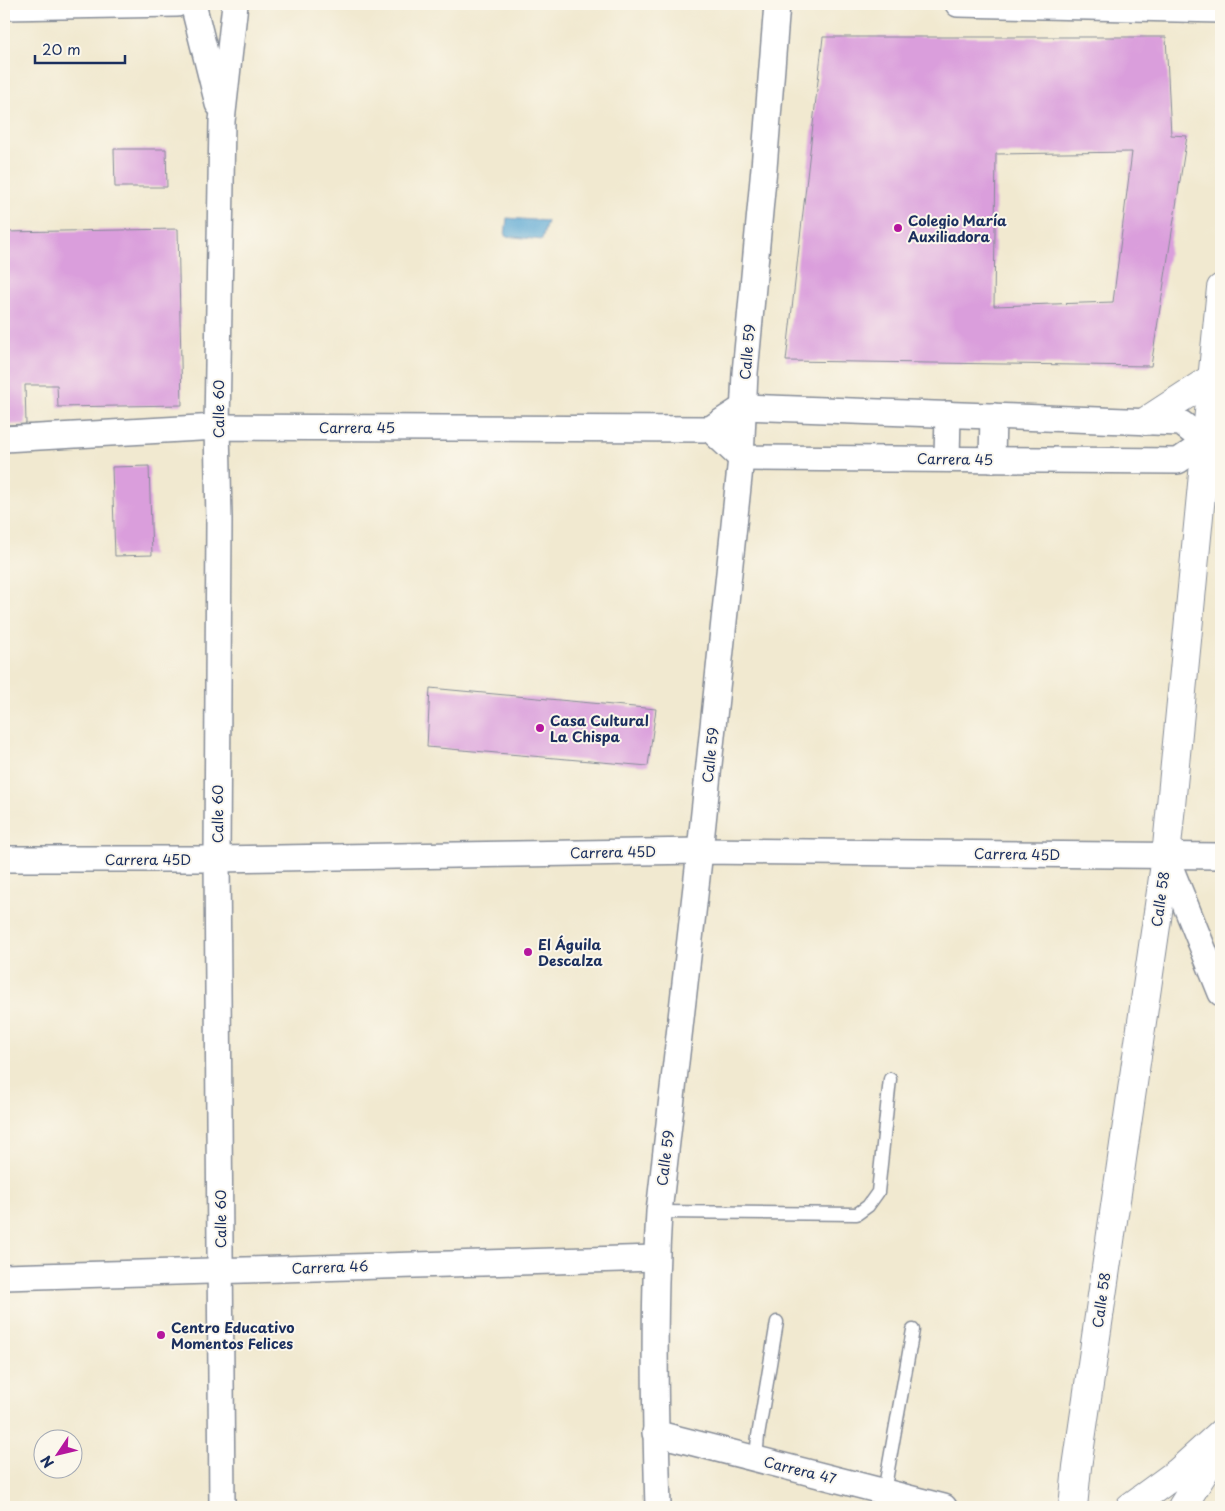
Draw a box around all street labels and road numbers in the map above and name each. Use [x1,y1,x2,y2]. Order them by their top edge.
street label: Calle 59 [734,323,760,381]
street label: Calle 60 [208,380,229,438]
street label: Carrera 45 [319,417,395,438]
street label: Carrera 45 [917,448,993,470]
street label: Calle 59 [697,726,723,784]
street label: Calle 60 [207,785,228,843]
street label: Carrera 45D [570,841,656,863]
street label: Carrera 45D [974,843,1060,865]
street label: Carrera 45D [105,849,191,870]
street label: Calle 58 [1146,870,1174,928]
street label: Calle 59 [651,1129,679,1187]
street label: Calle 60 [210,1190,231,1248]
street label: Carrera 46 [291,1255,369,1279]
street label: Calle 58 [1087,1271,1115,1329]
street label: Carrera 47 [761,1451,839,1489]

